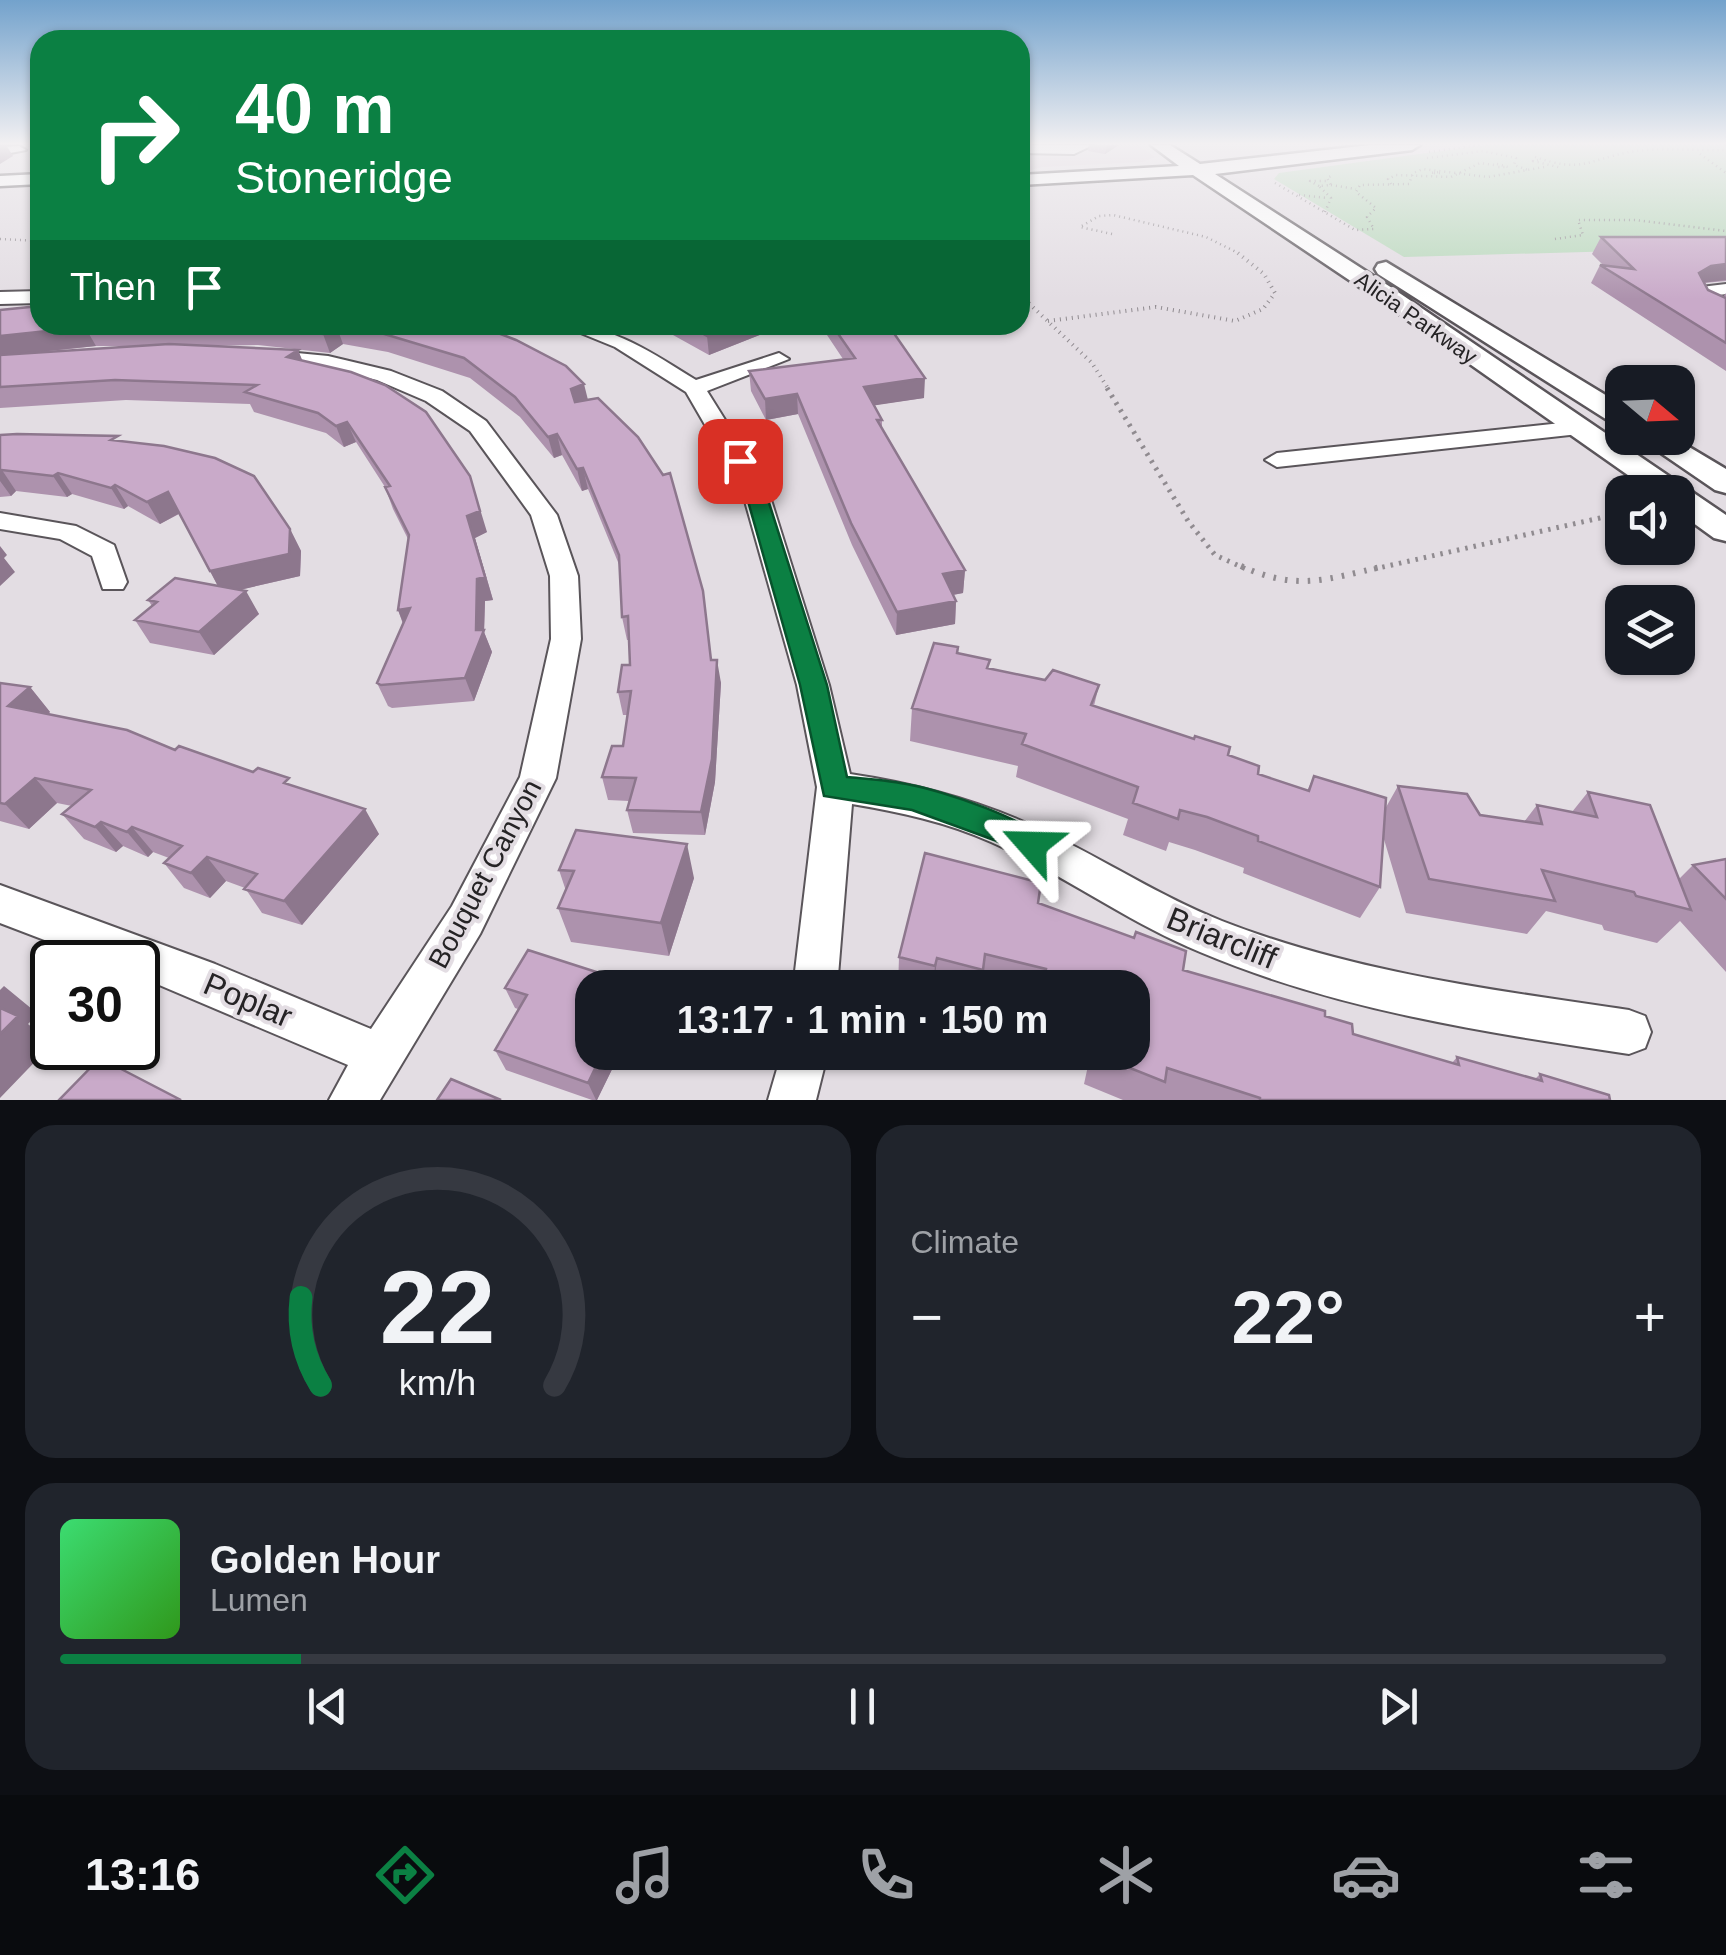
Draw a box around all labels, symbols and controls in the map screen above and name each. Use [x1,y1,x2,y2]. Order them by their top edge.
icon: right [70,70,200,200]
text: 40 m [235,70,395,148]
text: Stoneridge [235,152,453,203]
icon: arrive [177,260,232,315]
text: Then [70,266,157,308]
street label: Alicia Parkway [1350,267,1482,369]
north arrow [1605,365,1695,455]
map controls [1605,365,1695,675]
pin [698,419,783,504]
icon: arrive [713,434,768,489]
button: sound [1605,475,1695,565]
button: layers [1605,585,1695,675]
street label: Bouquet Canyon [422,775,548,973]
position arrow [980,793,1084,897]
street label: Briarcliff [1162,900,1282,976]
speed limit sign: 30 [30,940,160,1070]
street label: Poplar [198,965,298,1035]
text: 13:17 · 1 min · 150 m [677,999,1048,1041]
text: Climate [911,1224,1019,1260]
text: 22 [380,1249,496,1365]
text: 22° [1232,1275,1345,1359]
text: − [911,1286,943,1348]
text: + [1634,1286,1666,1348]
text: km/h [399,1363,476,1403]
text: Golden Hour [210,1539,440,1581]
text: Lumen [210,1582,308,1618]
icon: previous [300,1679,355,1734]
icon: pause [835,1679,890,1734]
icon: next [1371,1679,1426,1734]
icon: directions [370,1840,440,1910]
icon: music [610,1840,680,1910]
icon: phone [851,1840,921,1910]
icon: climate [1091,1840,1161,1910]
icon: car [1331,1840,1401,1910]
icon: filters [1571,1840,1641,1910]
text: 13:16 [85,1849,200,1900]

